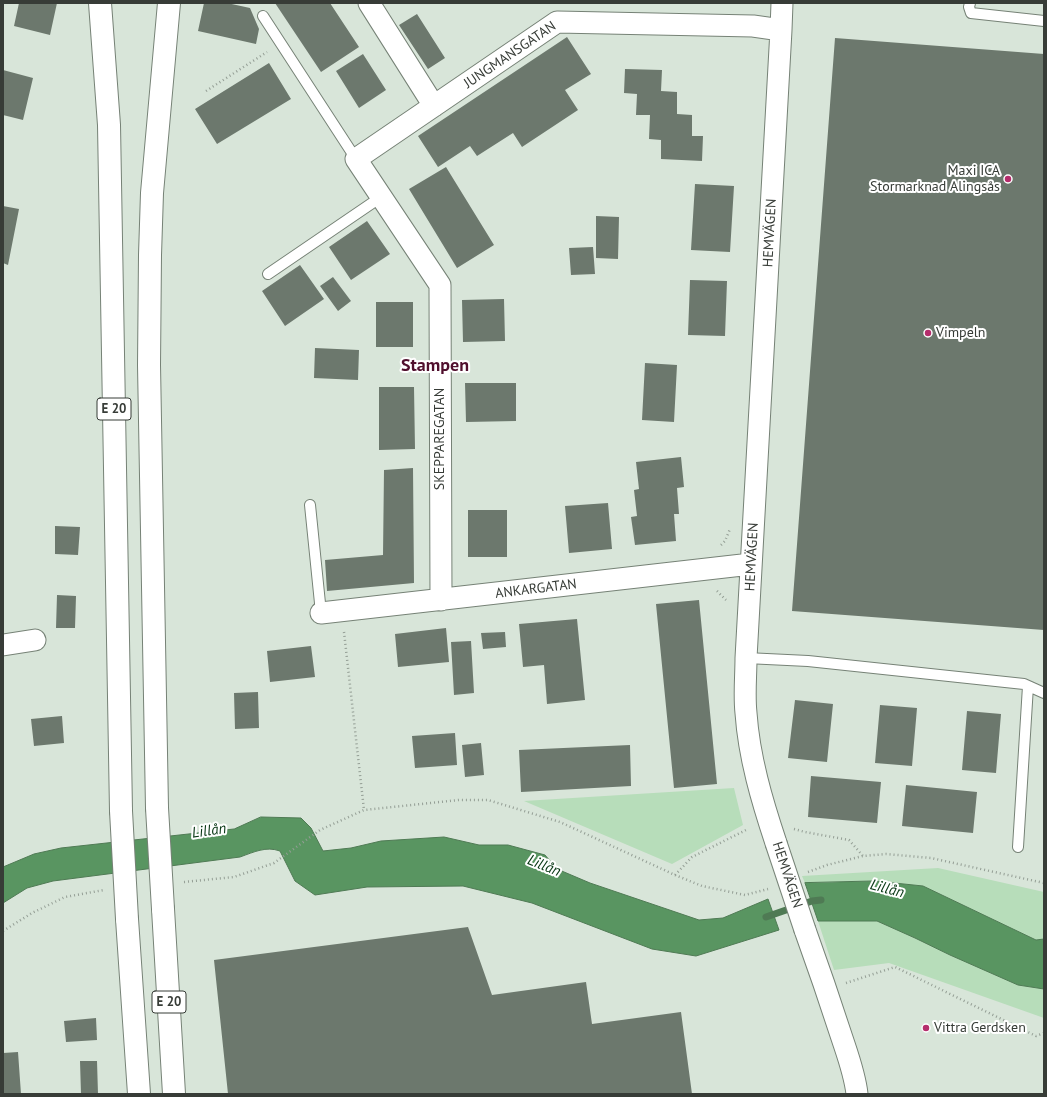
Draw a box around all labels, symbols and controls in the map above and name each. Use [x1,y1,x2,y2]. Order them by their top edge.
street label: JUNGMANSGATAN [461,18,559,92]
place label: Maxi ICA Stormarknad Alingsås [870,163,1000,196]
marker: Maxi ICA Stormarknad Alingsås [1003,174,1013,184]
street label: HEMVÄGEN [760,198,780,268]
place label: Vimpeln [936,325,986,341]
marker: Vimpeln [923,328,933,338]
district label: Stampen [401,355,469,377]
street label: SKEPPAREGATAN [432,388,448,490]
road number: E 20 [97,398,131,420]
street label: HEMVÄGEN [742,522,762,592]
street label: ANKARGATAN [494,576,578,602]
water label: Lillån [191,820,227,842]
street label: HEMVÄGEN [768,840,806,910]
water label: Lillån [525,851,563,881]
water label: Lillån [868,876,906,902]
road number: E 20 [152,991,186,1013]
place label: Vittra Gerdsken [934,1020,1026,1036]
marker: Vittra Gerdsken [921,1023,931,1033]

